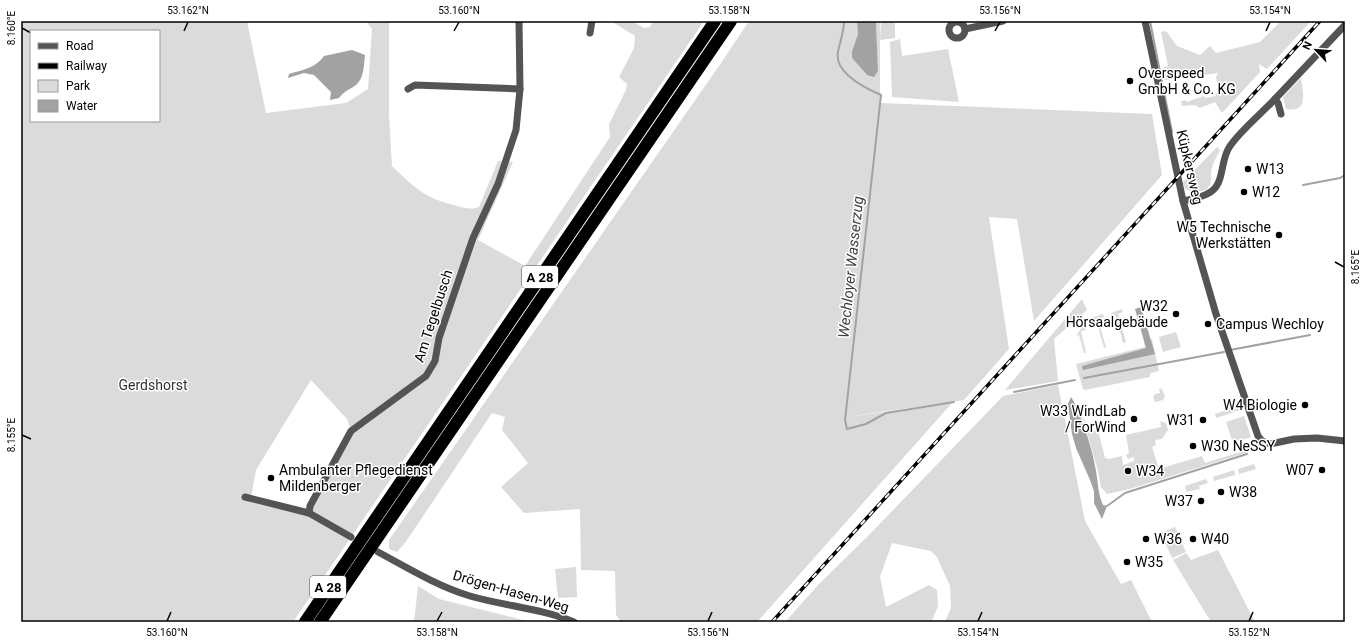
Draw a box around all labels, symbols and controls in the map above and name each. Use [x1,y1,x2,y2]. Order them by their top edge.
text: 53.162°N [167,5,209,16]
text: 53.160°N [438,5,480,16]
text: 53.158°N [708,5,750,16]
text: 53.156°N [979,5,1021,16]
text: 53.154°N [1249,5,1291,16]
text: 8.160°E [6,10,17,45]
legend [30,30,160,122]
north arrow [1296,30,1336,70]
text: Road [66,39,94,53]
text: N [1300,39,1315,52]
text: Railway [66,59,107,73]
place label: Overspeed GmbH & Co. KG [1138,65,1236,97]
marker: Overspeed GmbH & Co. KG [1125,76,1135,86]
text: Park [66,79,91,93]
text: Water [66,99,97,113]
street label: Küpkersweg [1174,128,1206,206]
place label: W13 [1256,161,1284,177]
marker: W13 [1243,164,1253,174]
place label: W12 [1252,184,1280,200]
marker: W12 [1239,187,1249,197]
water label: Wechloyer Wasserzug [835,195,867,339]
place label: W5 Technische Werkstätten [1177,219,1271,251]
marker: W5 Technische Werkstätten [1274,230,1284,240]
text: 8.165°E [1350,249,1361,284]
road number: A 28 [522,266,558,288]
street label: Am Tegelbusch [411,268,455,364]
place label: W32 Hörsaalgebäude [1066,298,1168,330]
marker: W32 Hörsaalgebäude [1171,309,1181,319]
place label: Campus Wechloy [1216,316,1324,332]
marker: Campus Wechloy [1203,319,1213,329]
park label: Gerdshorst [119,377,188,393]
place label: W4 Biologie [1223,397,1297,413]
marker: W4 Biologie [1300,400,1310,410]
place label: W33 WindLab / ForWind [1040,403,1126,435]
place label: W31 [1167,412,1195,428]
marker: W33 WindLab / ForWind [1129,414,1139,424]
marker: W31 [1198,415,1208,425]
text: 8.155°E [6,417,17,452]
place label: W30 NeSSY [1201,438,1276,454]
marker: W30 NeSSY [1188,441,1198,451]
place label: Ambulanter Pflegedienst Mildenberger [279,462,433,494]
place label: W07 [1286,462,1314,478]
place label: W34 [1136,463,1164,479]
marker: W07 [1317,465,1327,475]
marker: W34 [1123,466,1133,476]
marker: Ambulanter Pflegedienst Mildenberger [266,473,276,483]
place label: W38 [1229,484,1257,500]
marker: W38 [1216,487,1226,497]
place label: W37 [1165,493,1193,509]
marker: W37 [1196,496,1206,506]
place label: W36 [1154,531,1182,547]
place label: W40 [1201,531,1229,547]
marker: W36 [1141,534,1151,544]
marker: W40 [1188,534,1198,544]
place label: W35 [1135,554,1163,570]
marker: W35 [1122,557,1132,567]
street label: Drögen-Hasen-Weg [451,567,571,615]
road number: A 28 [310,576,346,598]
text: 53.160°N [146,627,188,638]
text: 53.158°N [416,627,458,638]
text: 53.156°N [687,627,729,638]
text: 53.154°N [957,627,999,638]
text: 53.152°N [1228,627,1270,638]

